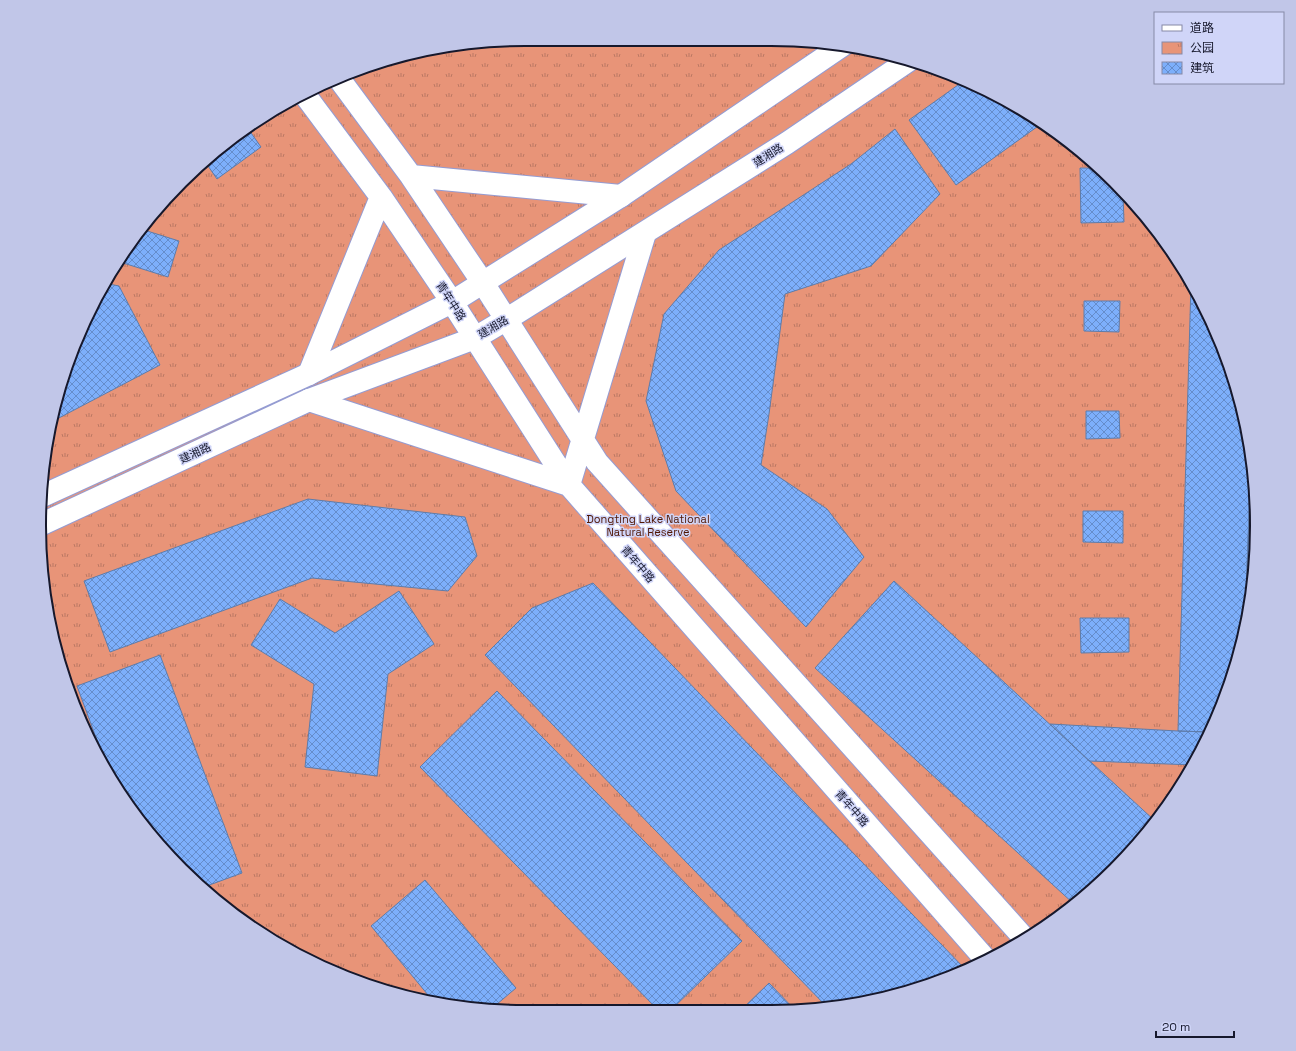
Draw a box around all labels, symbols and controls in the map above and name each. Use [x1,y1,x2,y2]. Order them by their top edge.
legend [1154,12,1284,84]
text: 道路 [1190,20,1214,36]
text: 公园 [1190,40,1214,56]
text: 建筑 [1190,60,1214,76]
street label: 建湘路 [750,140,786,170]
street label: 青年中路 [433,279,469,323]
street label: 建湘路 [475,313,511,341]
street label: 建湘路 [177,440,213,466]
park label: Dongting Lake National Natural Reserve [586,512,710,539]
street label: 青年中路 [618,543,658,585]
street label: 青年中路 [832,787,872,829]
scale bar [1156,1013,1234,1039]
text: 20 m [1162,1019,1190,1035]

